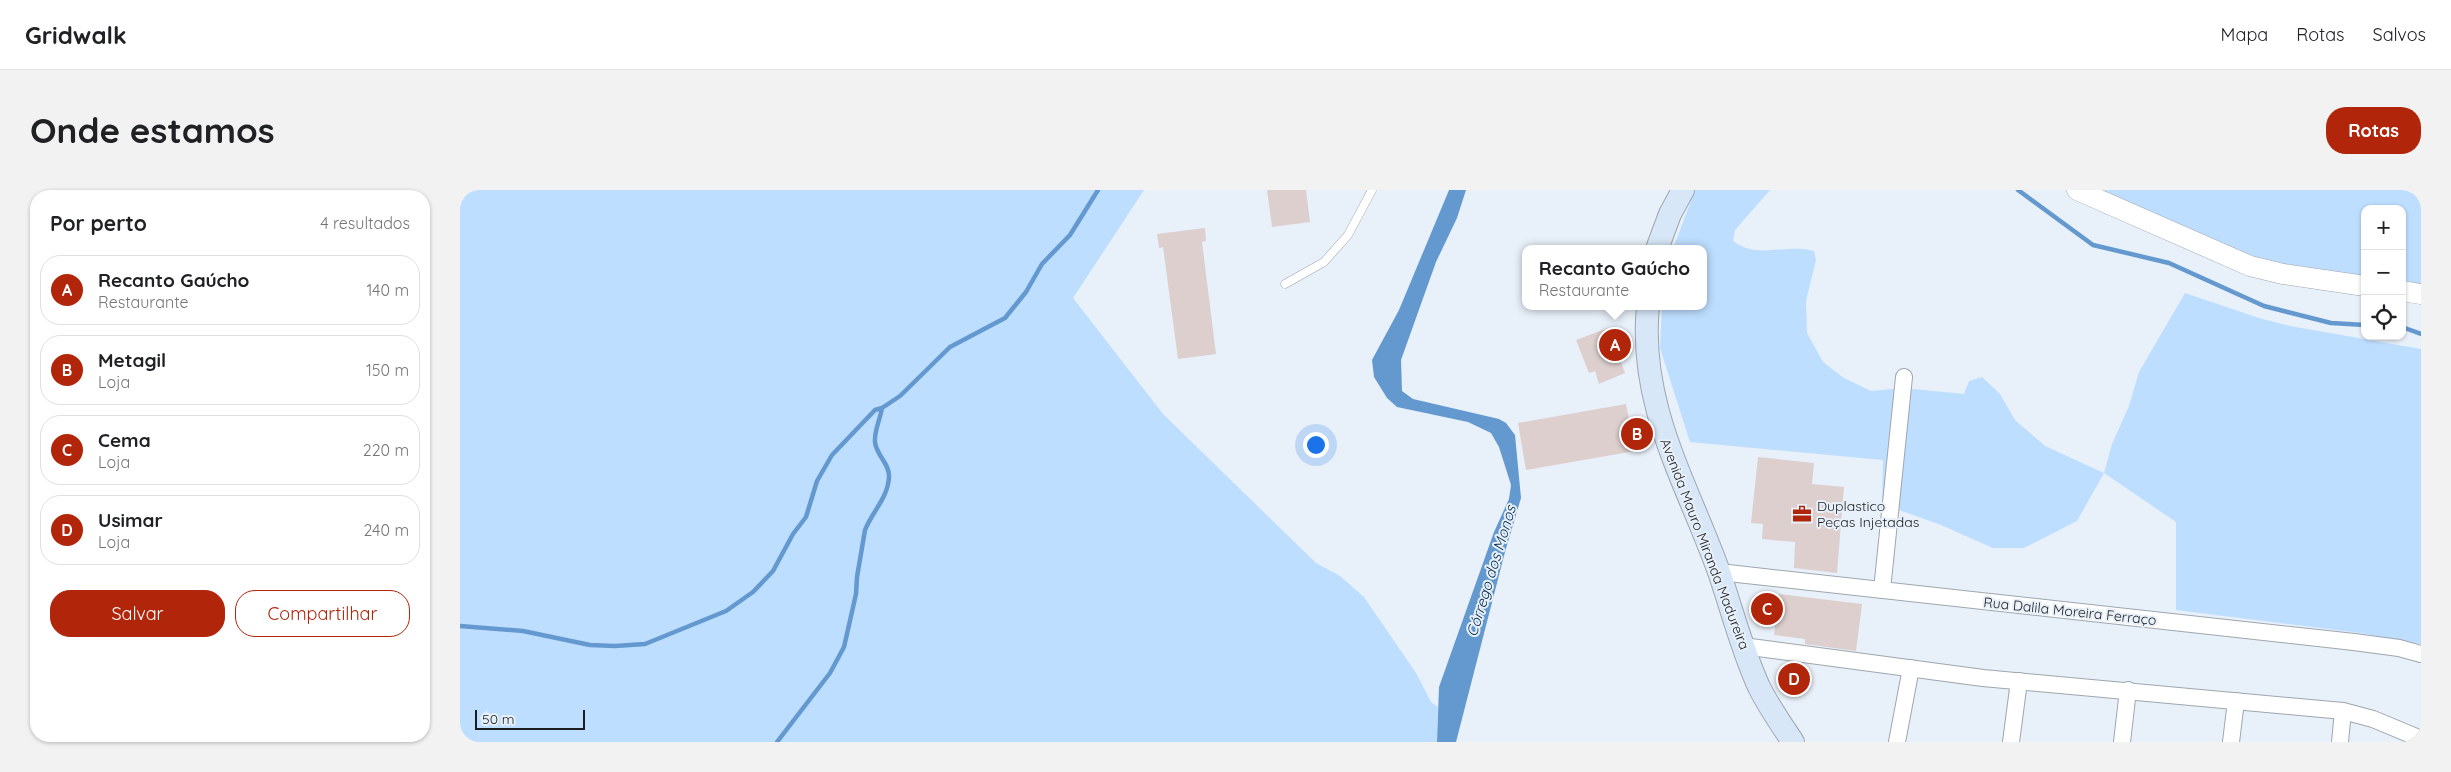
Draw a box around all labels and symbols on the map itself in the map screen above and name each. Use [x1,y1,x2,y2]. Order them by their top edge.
pin: A [1599,326,1631,364]
pin: B [1621,415,1653,453]
your location [1303,432,1329,458]
street label: Avenida Mauro Miranda Madureira [1656,436,1754,652]
place label: Duplastico Peças Injetadas [1817,497,1919,531]
water label: Córrego dos Monos [1462,502,1520,639]
office icon: Duplastico Peças Injetadas [1791,503,1813,525]
pin: C [1751,590,1783,628]
street label: Rua Dalila Moreira Ferraço [1983,593,2157,629]
pin: D [1778,660,1810,698]
scale bar [475,707,585,730]

